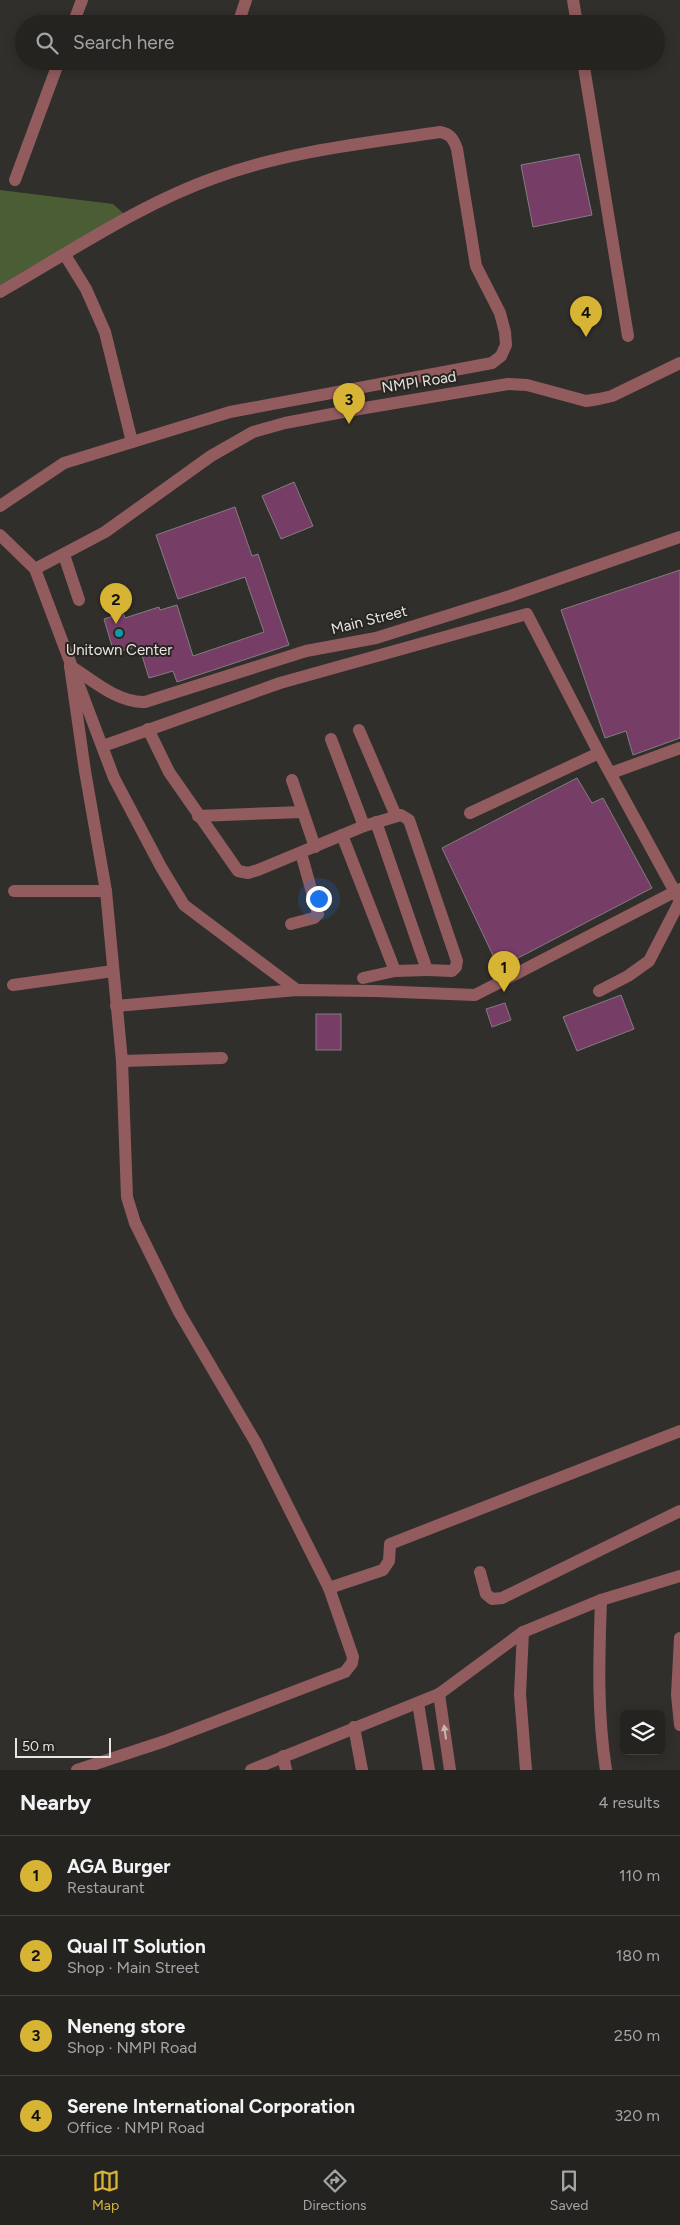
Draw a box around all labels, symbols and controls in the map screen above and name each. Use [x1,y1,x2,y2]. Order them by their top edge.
search box [15,15,665,70]
icon: search [33,29,61,57]
text: Search here [73,31,175,54]
pin: 4 [570,296,602,337]
street label: NMPI Road [380,367,458,397]
pin: 3 [333,383,365,424]
pin: 2 [100,583,132,624]
street label: Main Street [329,602,409,638]
marker: Unitown Center [113,627,125,639]
place label: Unitown Center [66,641,172,659]
your location [306,886,332,912]
pin: 1 [488,951,520,992]
map controls [620,1710,665,1755]
button: layers [620,1710,665,1755]
one-way arrow [440,1724,448,1740]
scale bar [15,1735,111,1758]
text: 50 m [22,1738,54,1755]
text: Nearby [20,1790,91,1815]
text: 4 results [599,1793,660,1812]
text: AGA Burger [67,1855,170,1878]
text: 1 [33,1866,39,1885]
text: 110 m [619,1866,660,1885]
text: Restaurant [67,1878,145,1897]
text: Qual IT Solution [67,1935,206,1958]
text: 2 [31,1946,41,1965]
text: 180 m [616,1946,660,1965]
text: Shop · Main Street [67,1958,200,1977]
text: Neneng store [67,2015,185,2038]
text: 3 [32,2026,40,2045]
text: 250 m [614,2026,660,2045]
text: Shop · NMPI Road [67,2038,197,2057]
text: Serene International Corporation [67,2095,355,2118]
text: 4 [31,2106,41,2125]
text: 320 m [615,2106,660,2125]
text: Office · NMPI Road [67,2118,205,2137]
tab: Map [92,2167,120,2214]
tab: Directions [303,2167,367,2214]
tab: Saved [550,2167,588,2214]

